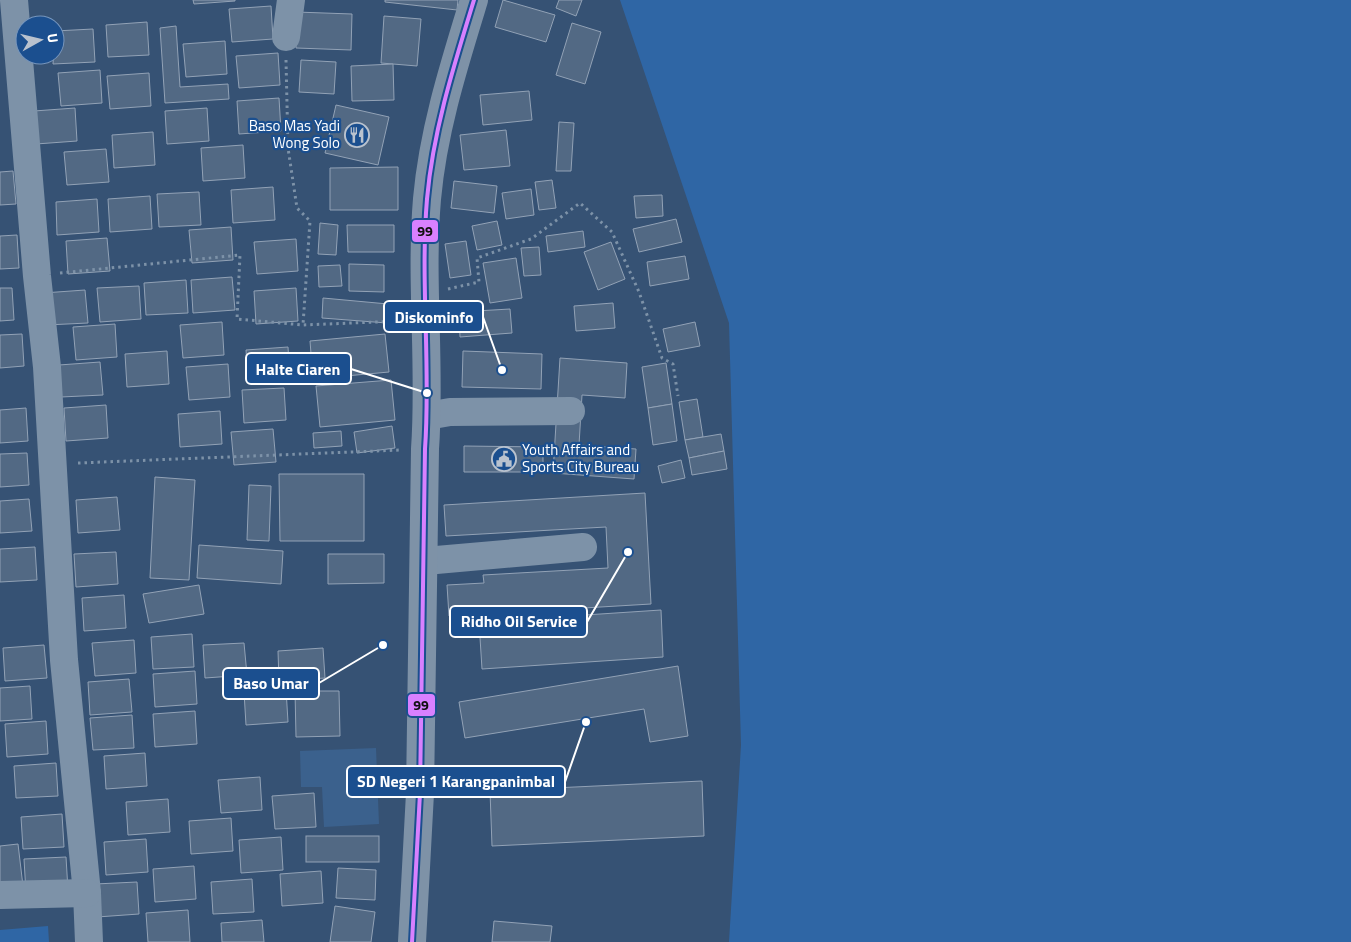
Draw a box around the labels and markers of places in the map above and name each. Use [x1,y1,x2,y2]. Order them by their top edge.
place label: Baso Mas Yadi Wong Solo [249,114,340,154]
restaurant icon: Baso Mas Yadi Wong Solo [344,122,370,148]
callout: Diskominfo [384,301,483,332]
callout: Halte Ciaren [246,353,351,384]
place label: Youth Affairs and Sports City Bureau [522,438,639,478]
public building icon: Youth Affairs and Sports City Bureau [491,446,517,472]
callout: Ridho Oil Service [450,606,587,637]
callout: Baso Umar [223,668,319,699]
callout: SD Negeri 1 Karangpanimbal [347,766,565,797]

